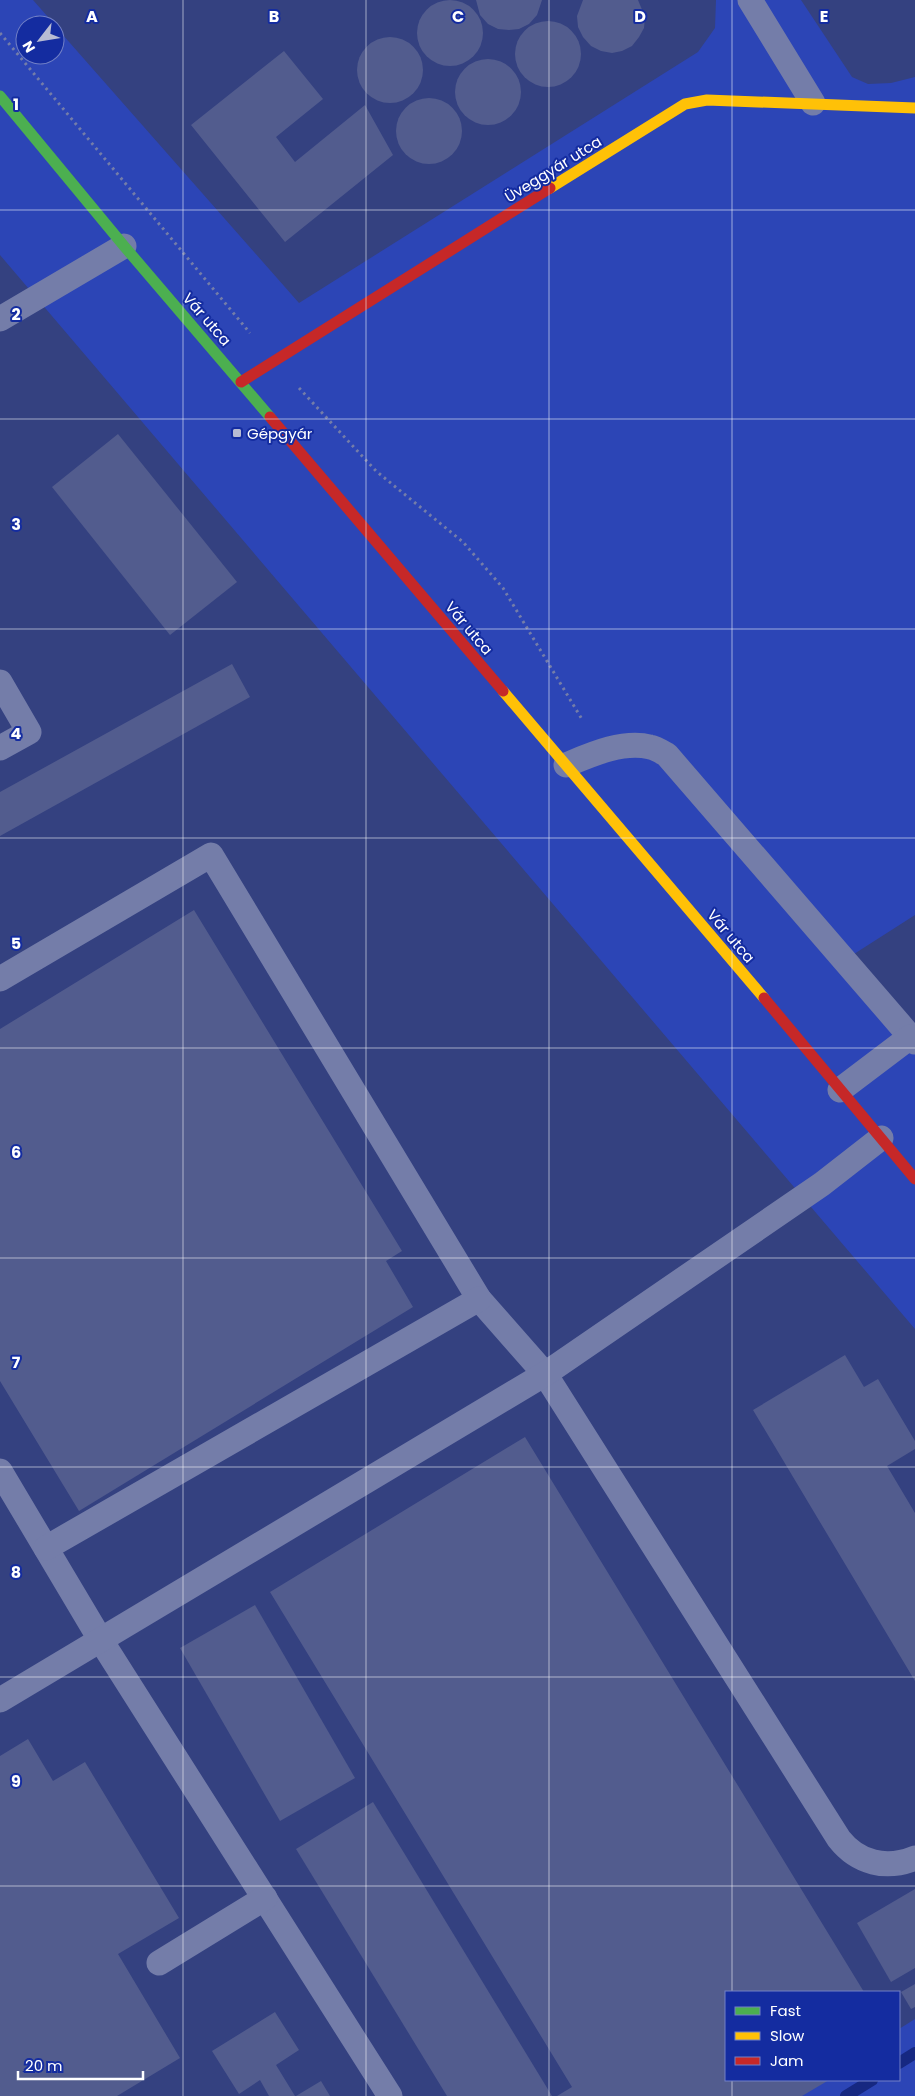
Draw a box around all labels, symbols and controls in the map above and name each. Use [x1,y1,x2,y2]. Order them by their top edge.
text: A [86,5,98,28]
text: B [269,5,279,28]
text: C [452,5,464,28]
text: D [634,5,646,28]
text: E [820,5,828,28]
north arrow [15,15,65,65]
text: N [18,37,40,56]
text: 1 [13,93,19,116]
street label: Üveggyár utca [501,131,605,207]
street label: Vár utca [178,288,236,350]
text: 2 [11,303,21,326]
place label: Gépgyár [247,423,313,444]
marker: Gépgyár [231,427,243,439]
text: 3 [11,513,21,536]
street label: Vár utca [440,597,498,659]
text: 4 [11,722,22,745]
street label: Vár utca [702,905,760,967]
text: 5 [11,932,21,955]
text: 6 [11,1141,21,1164]
text: 7 [12,1351,21,1374]
text: 8 [11,1561,21,1584]
text: 9 [11,1770,21,1793]
legend [725,1991,900,2081]
text: Fast [770,2000,801,2021]
text: Slow [770,2025,805,2046]
scale bar [18,2048,142,2080]
text: Jam [770,2050,804,2071]
text: 20 m [25,2055,63,2076]

